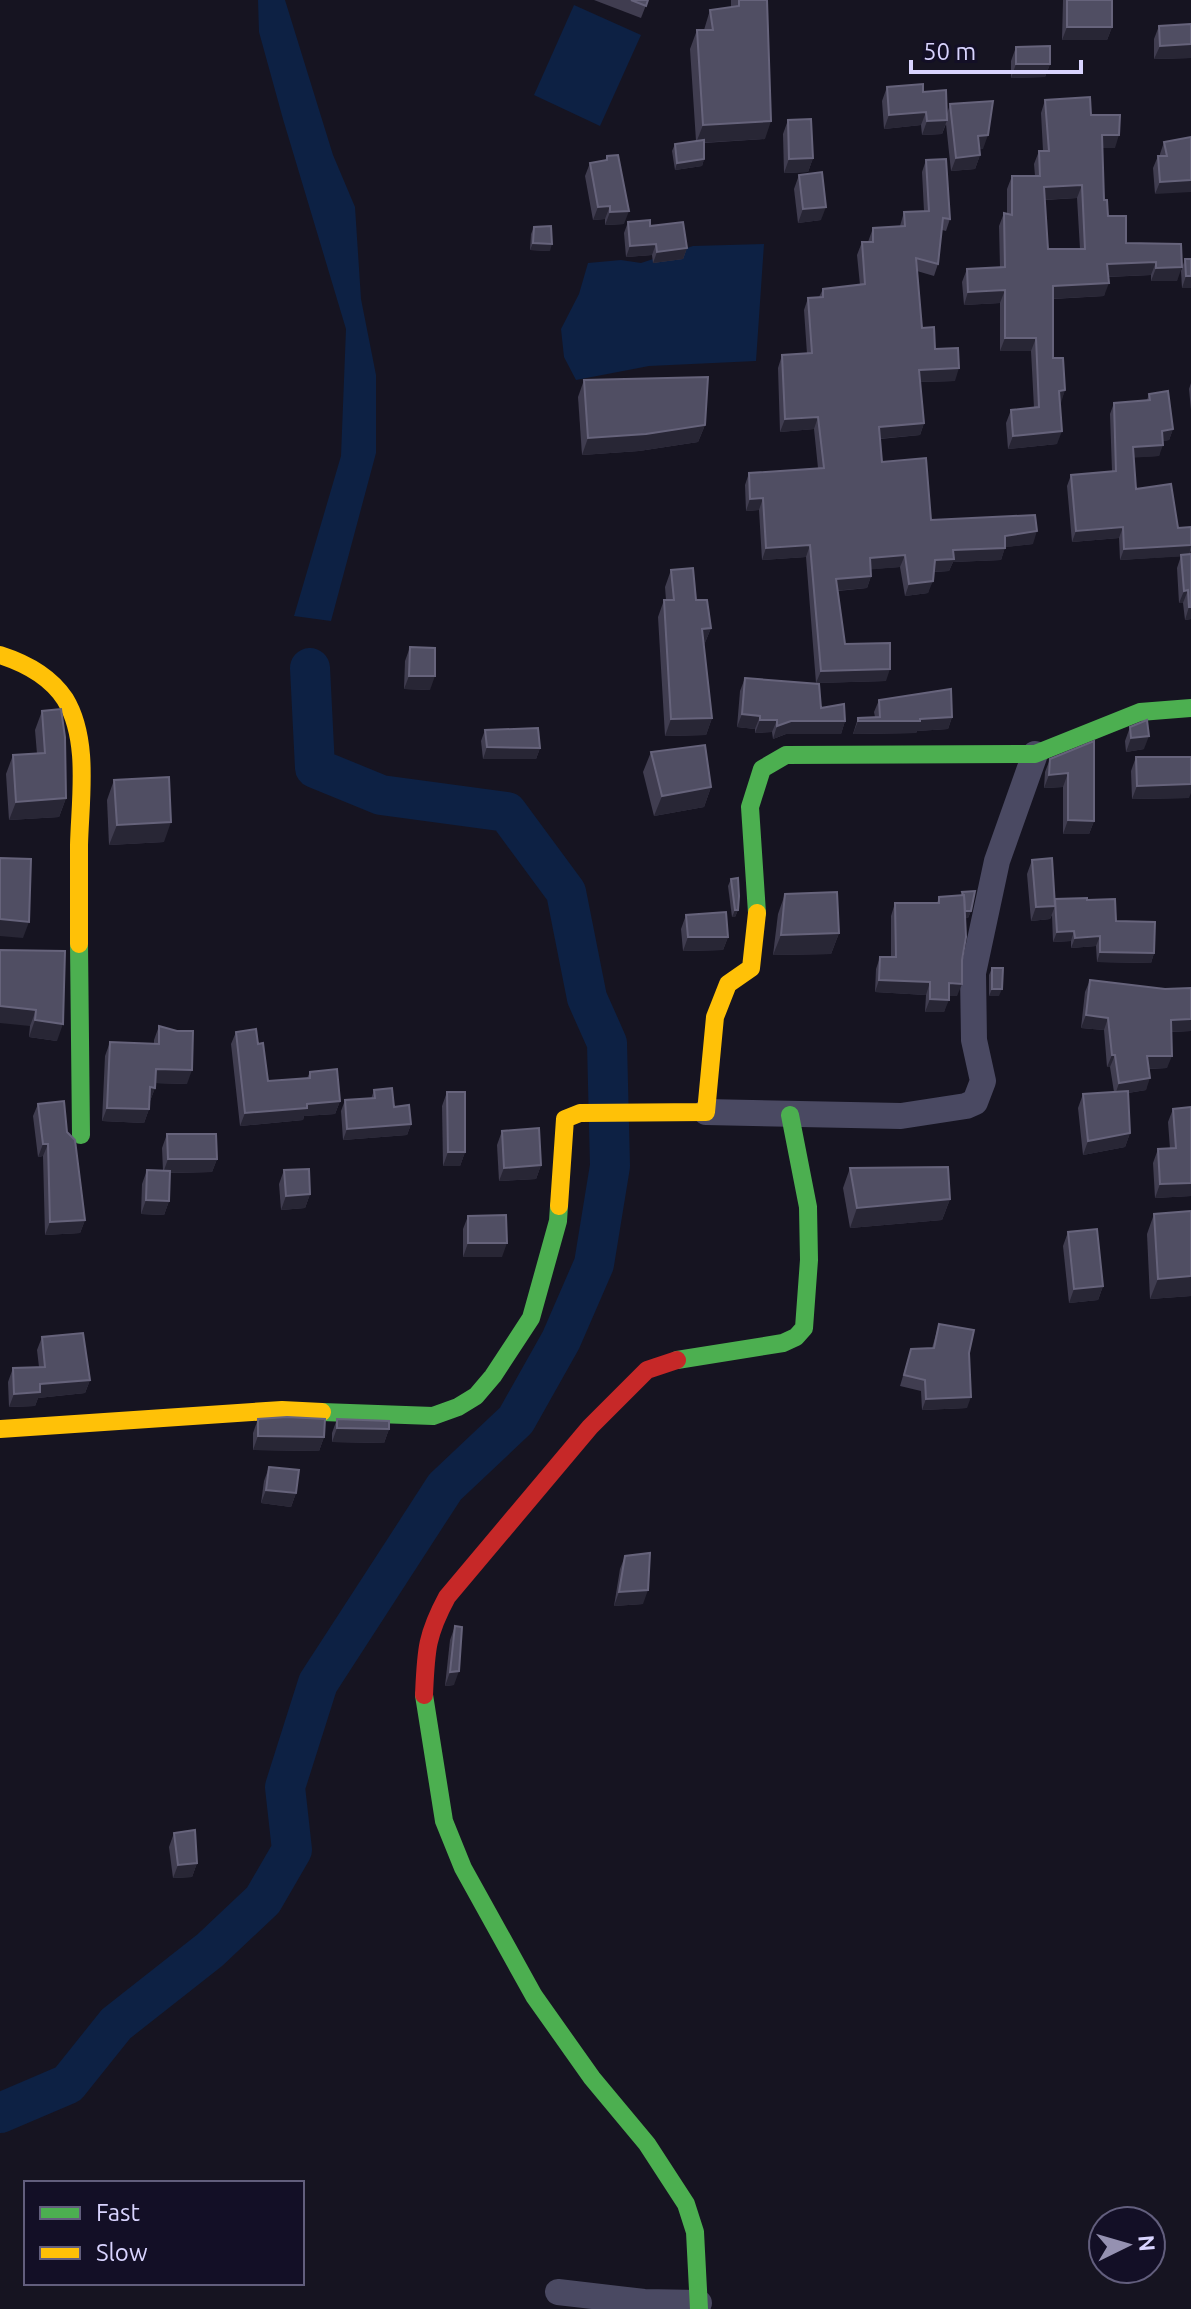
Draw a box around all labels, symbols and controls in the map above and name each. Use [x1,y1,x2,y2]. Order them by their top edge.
scale bar [911,24,1081,74]
text: 50 m [923,38,976,65]
legend [24,2181,304,2285]
text: Fast [96,2199,140,2226]
north arrow [1087,2205,1167,2285]
text: N [1134,2234,1161,2252]
text: Slow [96,2239,148,2266]

